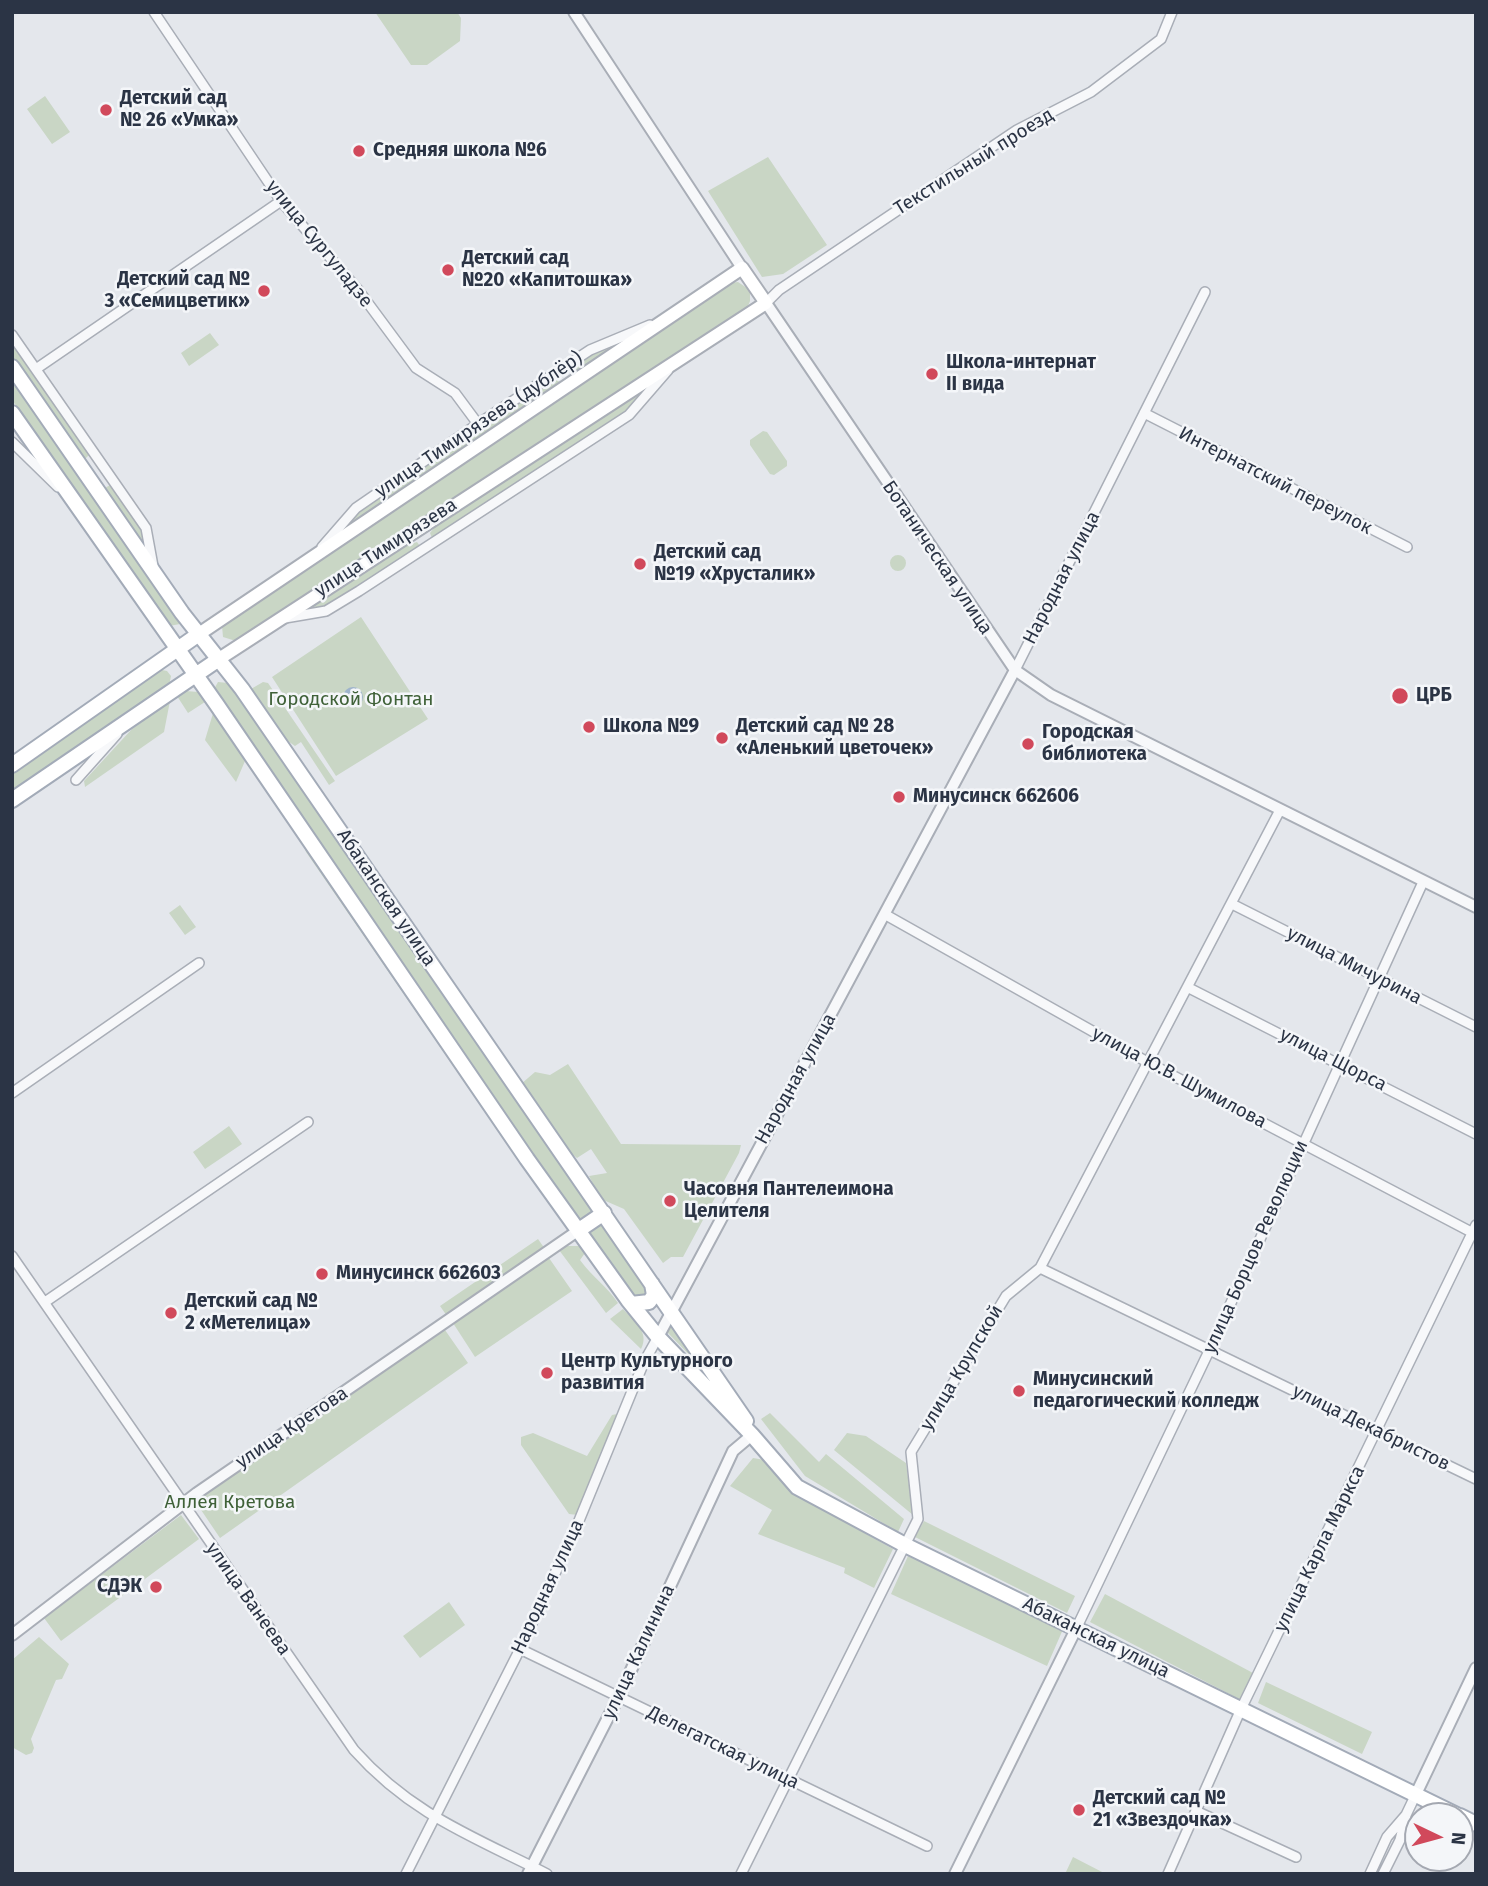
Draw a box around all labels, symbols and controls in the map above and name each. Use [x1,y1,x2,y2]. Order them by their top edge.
place label: Детский сад № 26 «Умка» [120,88,238,132]
marker: Детский сад № 26 «Умка» [98,102,114,118]
street label: Текстильный проезд [890,104,1058,220]
place label: Средняя школа №6 [373,140,547,162]
marker: Средняя школа №6 [351,143,367,159]
street label: улица Сургуладзе [261,176,377,312]
place label: Детский сад №20 «Капитошка» [462,248,632,292]
marker: Детский сад №20 «Капитошка» [440,262,456,278]
place label: Детский сад № 3 «Семицветик» [104,269,250,313]
marker: Детский сад № 3 «Семицветик» [256,283,272,299]
street label: улица Тимирязева (дублёр) [371,347,587,503]
place label: Школа-интернат II вида [946,352,1096,396]
marker: Школа-интернат II вида [924,366,940,382]
street label: Интернатский переулок [1174,422,1376,540]
street label: Ботаническая улица [877,477,997,639]
street label: улица Тимирязева [311,494,461,602]
street label: Народная улица [1019,508,1105,648]
place label: Детский сад №19 «Хрусталик» [654,542,815,586]
marker: Детский сад №19 «Хрусталик» [632,556,648,572]
place label: ЦРБ [1416,685,1452,707]
marker: ЦРБ [1390,686,1410,706]
park label: Городской Фонтан [268,689,434,711]
place label: Школа №9 [603,716,699,738]
place label: Детский сад № 28 «Аленький цветочек» [736,716,933,760]
marker: Школа №9 [581,719,597,735]
place label: Городская библиотека [1042,722,1147,766]
marker: Детский сад № 28 «Аленький цветочек» [714,730,730,746]
marker: Городская библиотека [1020,736,1036,752]
place label: Минусинск 662606 [913,786,1079,808]
marker: Минусинск 662606 [891,789,907,805]
street label: Абаканская улица [332,825,440,971]
street label: улица Мичурина [1283,922,1425,1010]
street label: Народная улица [751,1010,841,1148]
street label: улица Ю.В. Шумилова [1088,1022,1270,1134]
street label: улица Щорса [1276,1023,1390,1097]
street label: улица Борцов Революции [1199,1137,1313,1357]
place label: Часовня Пантелеимона Целителя [684,1179,894,1223]
marker: Часовня Пантелеимона Целителя [662,1193,678,1209]
place label: Минусинск 662603 [336,1263,501,1285]
marker: Минусинск 662603 [314,1266,330,1282]
place label: Детский сад № 2 «Метелица» [185,1291,318,1335]
street label: улица Крупской [916,1301,1008,1435]
marker: Детский сад № 2 «Метелица» [163,1305,179,1321]
place label: Центр Культурного развития [561,1351,733,1395]
marker: Центр Культурного развития [539,1365,555,1381]
place label: Минусинский педагогический колледж [1033,1369,1259,1413]
street label: улица Декабристов [1288,1380,1454,1476]
street label: улица Кретова [232,1382,352,1474]
marker: Минусинский педагогический колледж [1011,1383,1027,1399]
street label: улица Карла Маркса [1270,1462,1370,1636]
park label: Аллея Кретова [165,1492,295,1514]
street label: Народная улица [507,1516,589,1658]
street label: улица Ванеева [201,1538,295,1660]
place label: СДЭК [97,1576,142,1598]
marker: СДЭК [148,1579,164,1595]
street label: улица Калинина [598,1581,680,1723]
street label: Абаканская улица [1019,1593,1173,1683]
street label: Делегатская улица [643,1701,803,1795]
place label: Детский сад № 21 «Звездочка» [1093,1788,1232,1832]
marker: Детский сад № 21 «Звездочка» [1071,1802,1087,1818]
north arrow [1404,1802,1474,1872]
text: N [1446,1831,1470,1846]

